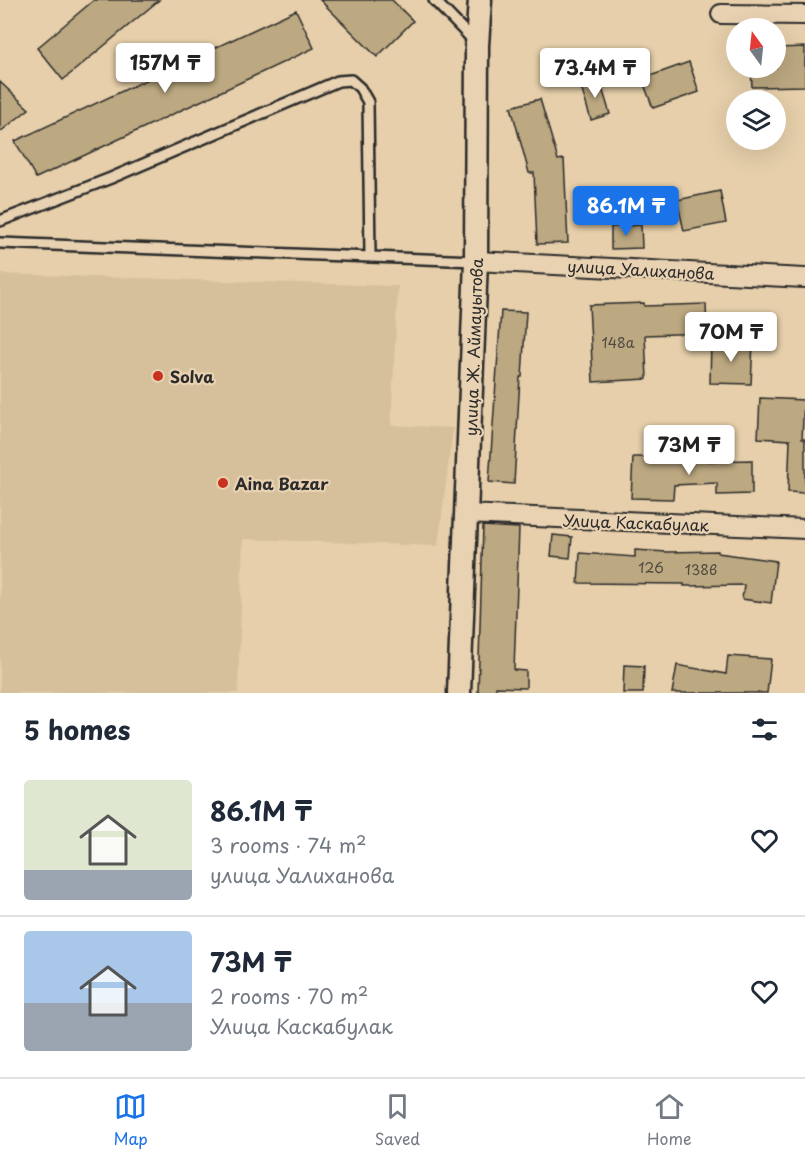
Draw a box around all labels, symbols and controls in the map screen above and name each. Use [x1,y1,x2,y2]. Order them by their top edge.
north arrow [726,18,786,78]
map controls [726,18,786,150]
pin: 157M ₸ [116,43,214,94]
text: 157M ₸ [130,47,200,77]
pin: 73.4M ₸ [540,48,650,99]
text: 73.4M ₸ [554,52,636,82]
button: layers [726,90,786,150]
pin: 86.1M ₸ [571,186,681,237]
text: 86.1M ₸ [587,190,665,220]
street label: улица Уалиханова [567,253,715,285]
street label: улица Ж. Аймауытова [458,258,488,436]
pin: 70M ₸ [689,312,773,363]
text: 70M ₸ [699,316,763,346]
house number: 148а [602,332,635,353]
place label: Solva [170,364,214,388]
marker: Solva [151,369,165,383]
pin: 73M ₸ [647,425,731,476]
text: 73M ₸ [658,429,720,459]
place label: Aina Bazar [235,471,329,495]
marker: Aina Bazar [216,476,230,490]
street label: Улица Каскабулак [562,507,710,537]
house number: 126 [638,557,664,578]
house number: 138в [685,559,717,580]
text: 5 homes [24,710,130,749]
icon: filters [748,713,781,746]
text: 86.1M ₸ [210,791,312,830]
icon: home [72,804,144,876]
icon: heart [748,824,781,857]
text: 3 rooms · 74 m² [210,830,367,860]
text: улица Уалиханова [210,860,394,890]
text: 73M ₸ [210,942,292,981]
icon: home [72,955,144,1027]
icon: heart [748,975,781,1008]
text: 2 rooms · 70 m² [210,981,368,1011]
text: Улица Каскабулак [210,1011,393,1041]
tab: Map [113,1090,148,1150]
tab: Saved [375,1090,420,1150]
tab: Home [647,1090,692,1150]

